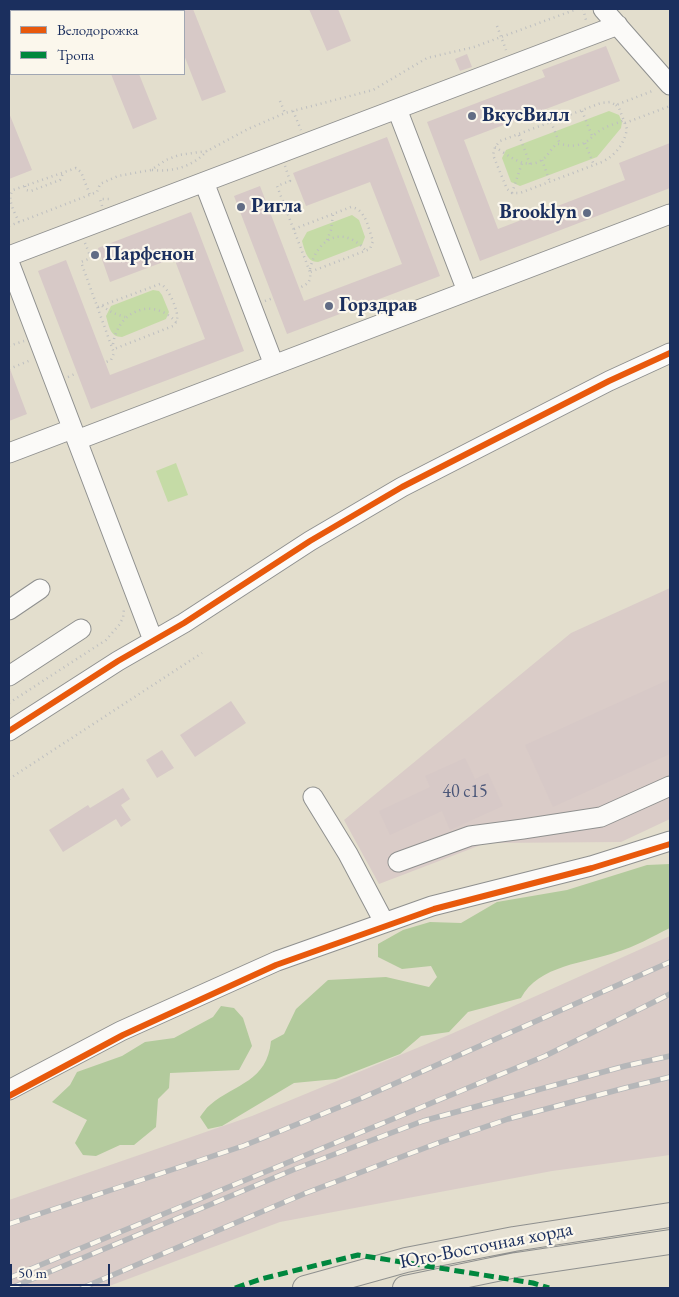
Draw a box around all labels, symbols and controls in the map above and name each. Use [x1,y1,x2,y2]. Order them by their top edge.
legend [10,10,185,75]
text: Велодорожка [57,20,138,39]
text: Тропа [57,45,94,64]
place label: ВкусВилл [482,104,569,128]
marker: ВкусВилл [466,110,478,122]
place label: Ригла [251,195,302,219]
marker: Ригла [235,201,247,213]
place label: Brooklyn [499,201,577,225]
marker: Brooklyn [581,207,593,219]
place label: Парфенон [105,243,194,267]
marker: Парфенон [89,249,101,261]
place label: Горздрав [339,294,417,318]
marker: Горздрав [323,300,335,312]
house number: 40 с15 [442,781,488,803]
street label: Юго-Восточная хорда [397,1217,575,1275]
scale bar [12,1254,112,1286]
text: 50 m [18,1263,47,1282]

